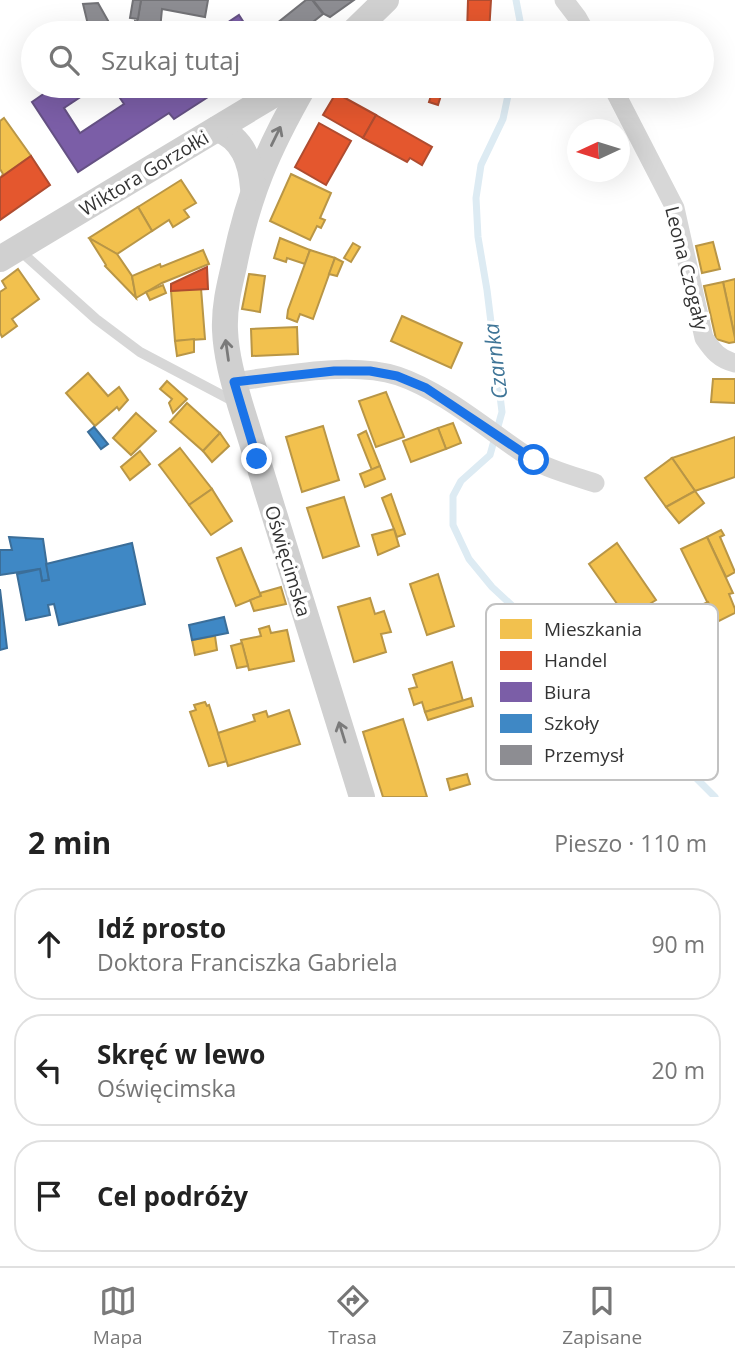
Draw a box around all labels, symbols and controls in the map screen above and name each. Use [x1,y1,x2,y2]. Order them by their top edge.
search box [21,21,714,98]
icon: search [45,41,83,79]
text: Szukaj tutaj [101,42,240,78]
north arrow [567,119,630,182]
street label: Wiktora Gorzołki [74,124,214,222]
one-way arrow [270,126,283,147]
street label: Leona Czogały [659,203,715,333]
water label: Czarnka [476,322,514,401]
one-way arrow [220,339,233,362]
route end [241,443,272,474]
route start [518,444,549,475]
street label: Oświęcimska [259,502,317,620]
legend [486,604,718,780]
text: Mieszkania [544,616,642,642]
text: Handel [544,647,607,673]
text: Biura [544,679,591,705]
text: Szkoły [544,710,600,736]
one-way arrow [334,721,347,743]
text: Przemysł [544,742,624,768]
text: 2 min [28,822,111,863]
text: Pieszo · 110 m [554,827,707,859]
text: Idź prosto [97,910,226,946]
icon: ahead [30,925,68,963]
text: 90 m [651,928,705,960]
text: Doktora Franciszka Gabriela [97,946,398,978]
text: Skręć w lewo [97,1036,265,1072]
icon: left [30,1051,68,1089]
text: 20 m [651,1054,705,1086]
text: Oświęcimska [97,1072,236,1104]
icon: arrive [30,1177,68,1215]
text: Cel podróży [97,1178,248,1214]
tab: Mapa [93,1282,143,1350]
tab: Trasa [328,1282,377,1350]
tab: Zapisane [562,1282,642,1350]

